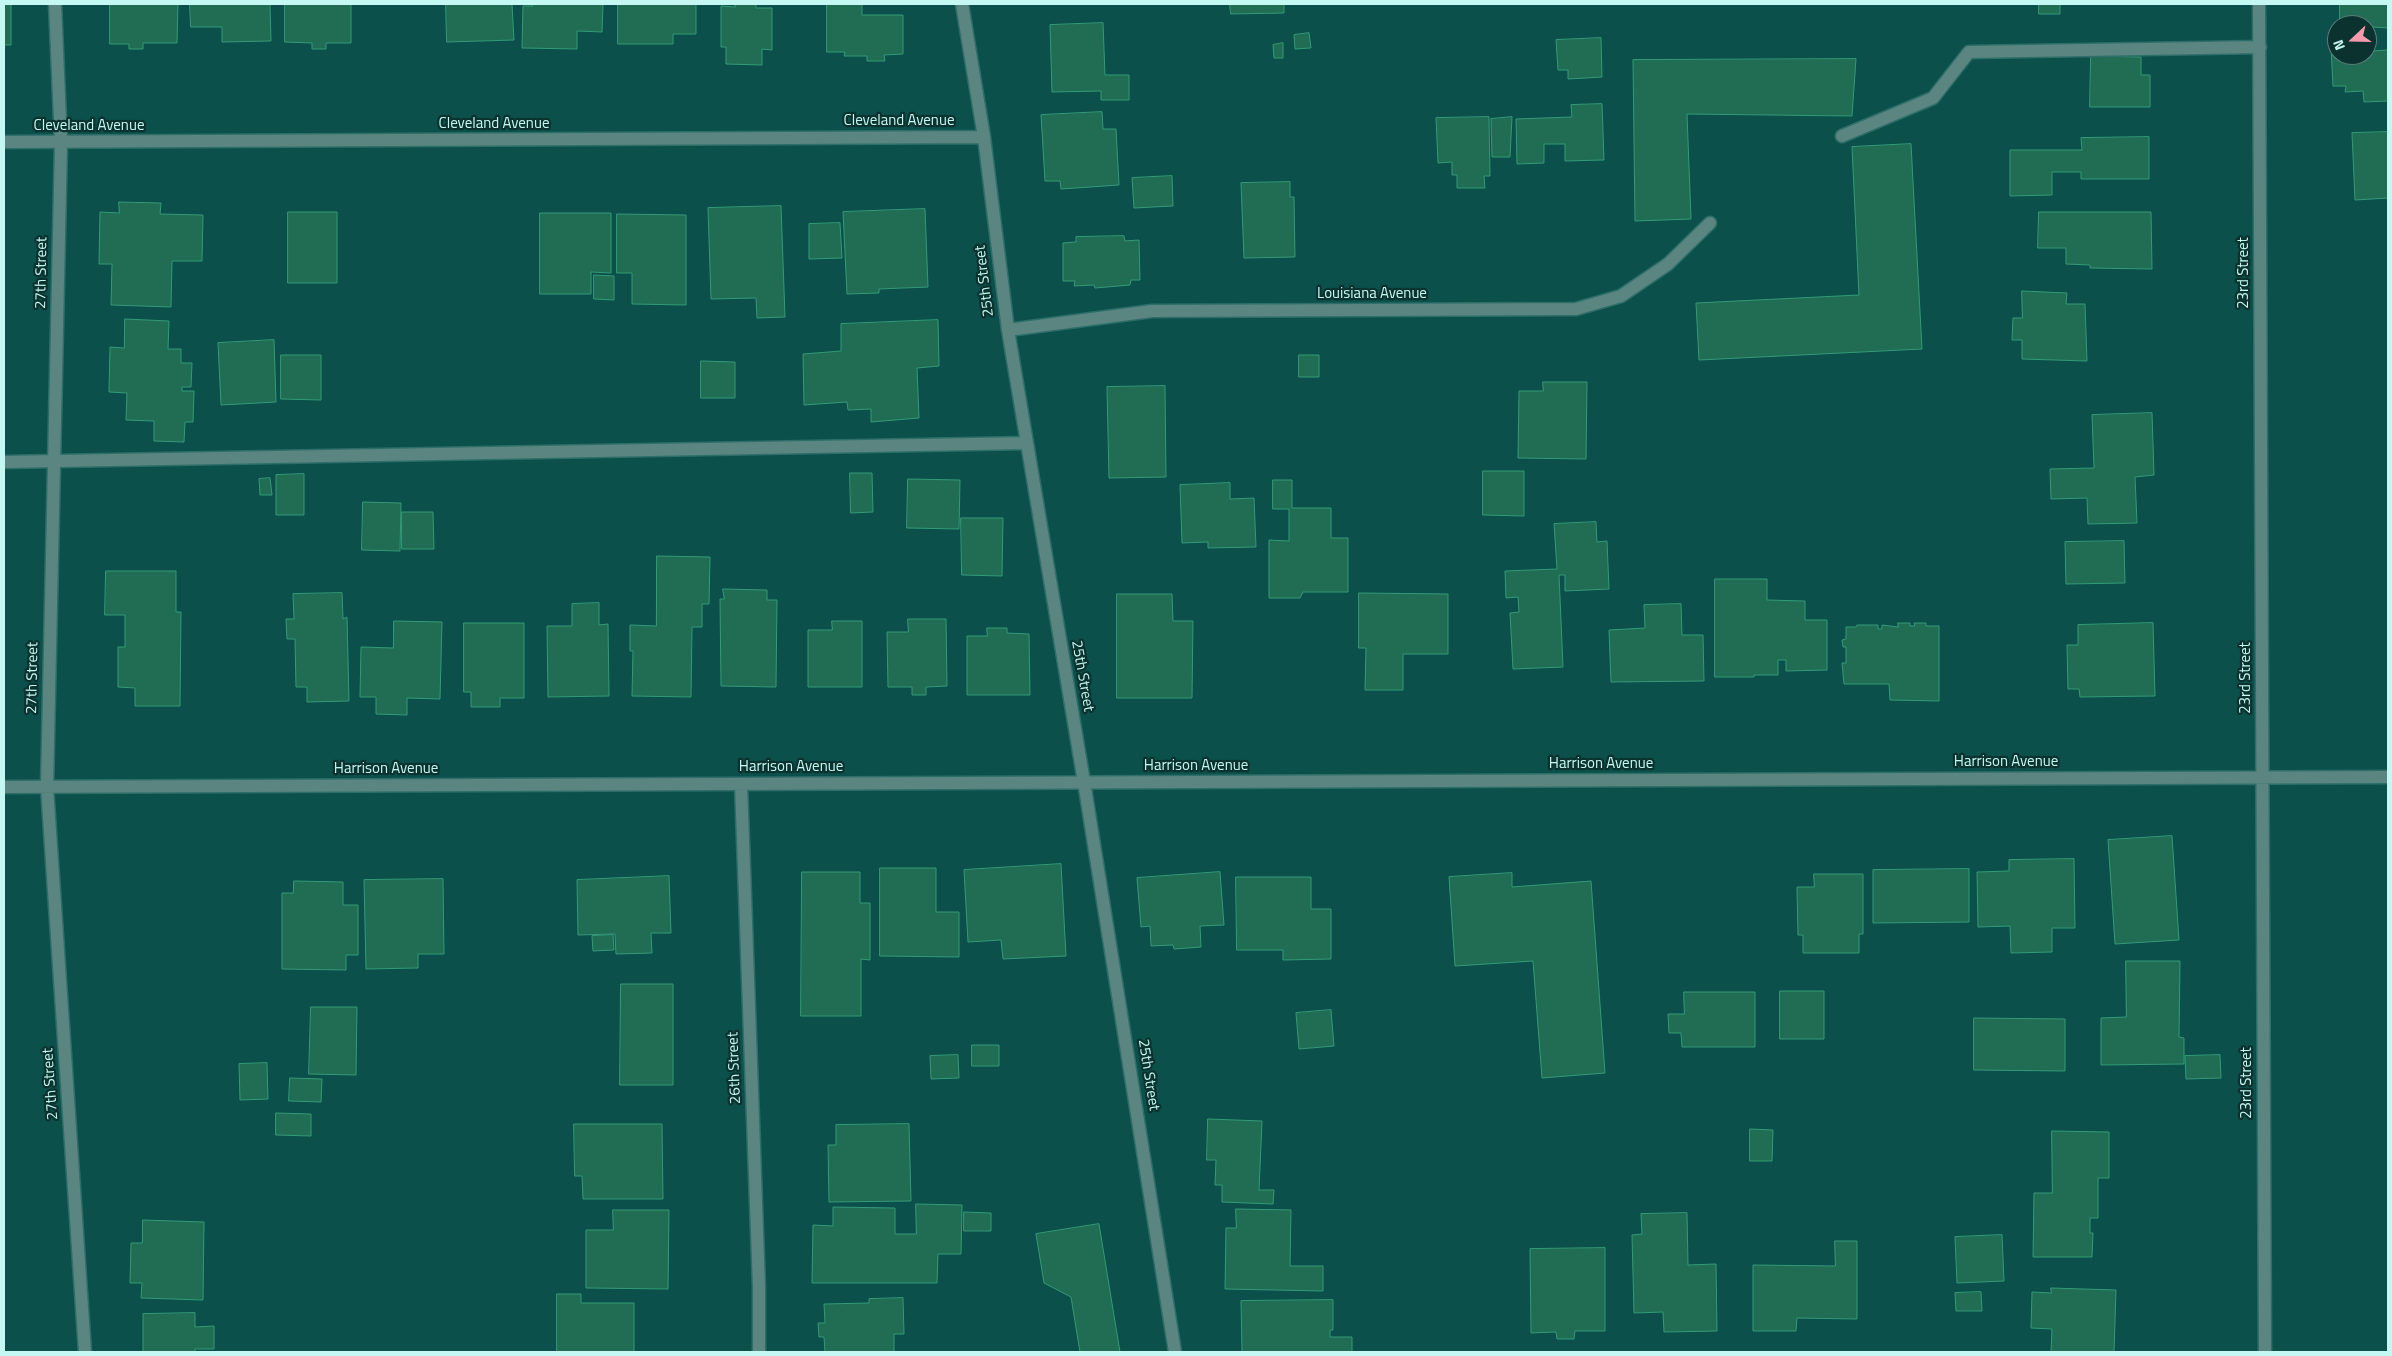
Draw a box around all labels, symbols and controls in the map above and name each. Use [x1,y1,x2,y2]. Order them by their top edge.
north arrow [2327,15,2377,65]
text: N [2327,37,2350,53]
street label: Cleveland Avenue [844,112,954,130]
street label: Cleveland Avenue [439,115,549,133]
street label: Cleveland Avenue [34,117,144,135]
street label: 27th Street [32,237,52,309]
street label: 23rd Street [2235,237,2253,309]
street label: 25th Street [972,244,998,318]
street label: Louisiana Avenue [1317,285,1427,303]
street label: 25th Street [1067,639,1097,713]
street label: 27th Street [23,642,43,714]
street label: 23rd Street [2237,642,2255,714]
street label: Harrison Avenue [1954,753,2058,771]
street label: Harrison Avenue [1549,755,1653,773]
street label: Harrison Avenue [1144,757,1248,775]
street label: Harrison Avenue [739,758,843,776]
street label: Harrison Avenue [334,760,438,778]
street label: 26th Street [725,1032,745,1104]
street label: 25th Street [1133,1038,1163,1112]
street label: 27th Street [40,1047,62,1121]
street label: 23rd Street [2238,1047,2256,1119]

